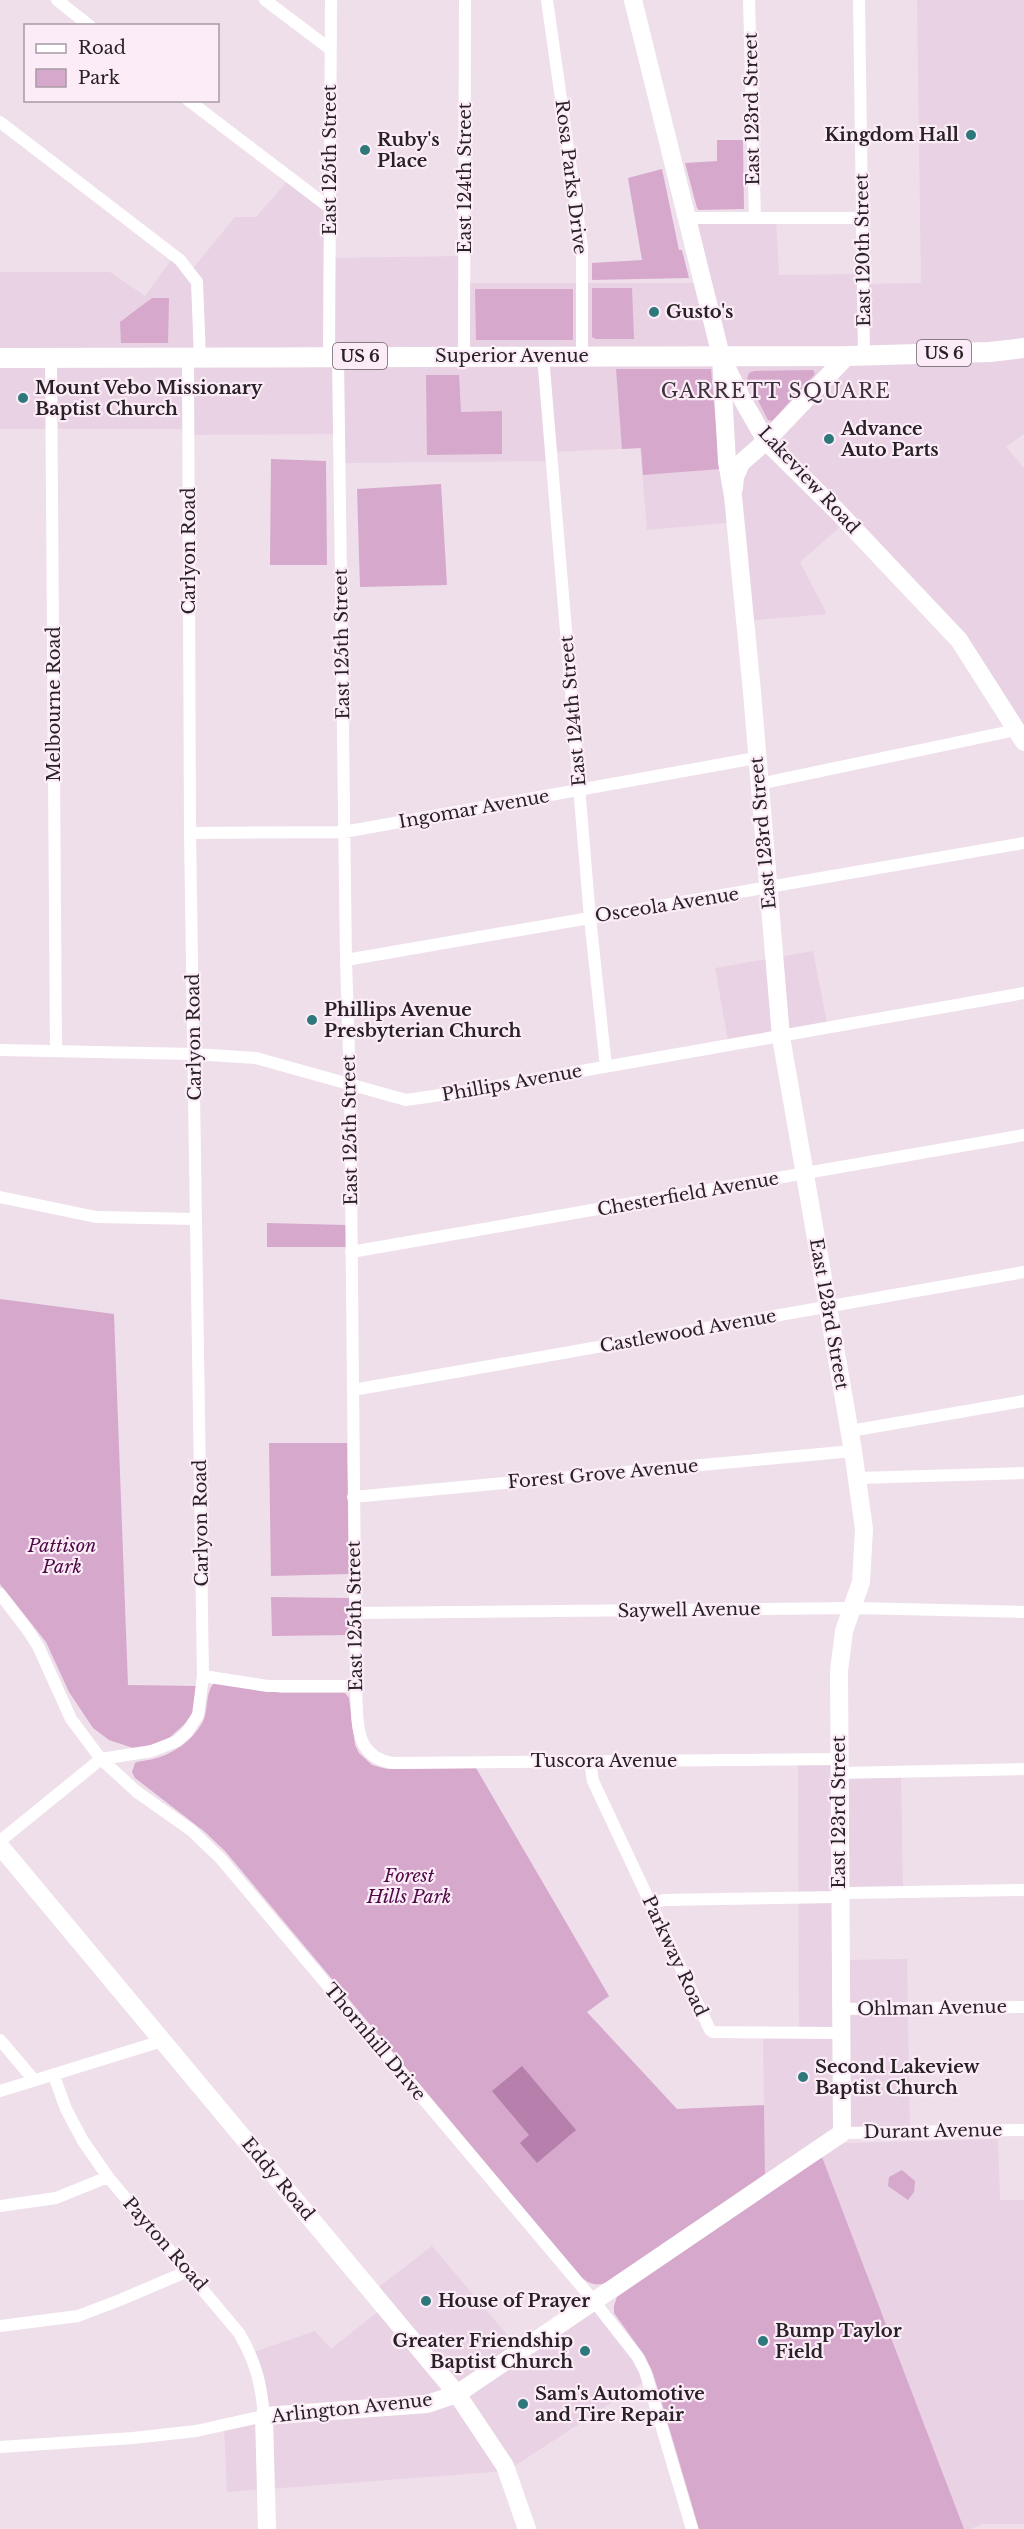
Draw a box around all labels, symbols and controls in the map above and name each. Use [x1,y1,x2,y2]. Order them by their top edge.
legend [24,24,219,102]
street label: East 123rd Street [740,32,764,186]
text: Road [78,37,126,59]
text: Park [78,67,120,89]
street label: East 125th Street [319,84,341,236]
street label: Rosa Parks Drive [551,99,591,255]
street label: East 124th Street [454,102,476,254]
place label: Kingdom Hall [825,124,960,146]
marker: Kingdom Hall [964,128,978,142]
place label: Ruby's Place [377,129,440,172]
marker: Ruby's Place [358,143,372,157]
street label: East 120th Street [851,173,875,327]
place label: Gusto's [666,301,733,323]
marker: Gusto's [647,305,661,319]
road number: US 6 [917,340,971,366]
road number: US 6 [333,343,387,369]
street label: Superior Avenue [435,345,589,367]
place label: Mount Vebo Missionary Baptist Church [35,377,263,420]
district label: GARRETT SQUARE [661,379,891,403]
marker: Mount Vebo Missionary Baptist Church [16,391,30,405]
place label: Advance Auto Parts [840,418,939,461]
street label: Lakeview Road [754,422,864,538]
marker: Advance Auto Parts [822,432,836,446]
street label: Carlyon Road [178,487,200,615]
street label: East 125th Street [330,568,354,720]
street label: Melbourne Road [43,626,65,782]
street label: East 124th Street [555,634,591,787]
street label: East 123rd Street [745,756,781,910]
street label: Ingomar Avenue [397,785,551,833]
street label: Osceola Avenue [593,883,741,927]
street label: Carlyon Road [182,973,206,1101]
place label: Phillips Avenue Presbyterian Church [324,999,522,1042]
marker: Phillips Avenue Presbyterian Church [305,1013,319,1027]
street label: East 125th Street [338,1054,362,1206]
street label: Phillips Avenue [440,1060,584,1106]
street label: Chesterfield Avenue [595,1167,781,1221]
street label: East 123rd Street [805,1237,853,1392]
street label: Castlewood Avenue [598,1305,778,1357]
street label: Forest Grove Avenue [507,1455,699,1493]
street label: Carlyon Road [189,1459,213,1587]
park label: Pattison Park [27,1535,96,1578]
street label: East 125th Street [343,1540,367,1692]
street label: Saywell Avenue [617,1598,761,1622]
street label: East 123rd Street [828,1735,850,1889]
street label: Tuscora Avenue [531,1750,677,1772]
park label: Forest Hills Park [366,1865,451,1908]
street label: Parkway Road [637,1892,713,2020]
street label: Thornhill Drive [320,1979,430,2105]
street label: Ohlman Avenue [857,1996,1007,2020]
place label: Second Lakeview Baptist Church [815,2056,981,2099]
marker: Second Lakeview Baptist Church [796,2070,810,2084]
street label: Durant Avenue [863,2119,1003,2143]
street label: Eddy Road [237,2133,319,2225]
street label: Payton Road [118,2193,212,2295]
place label: House of Prayer [438,2290,590,2312]
marker: House of Prayer [419,2294,433,2308]
place label: Bump Taylor Field [775,2320,902,2363]
place label: Greater Friendship Baptist Church [392,2330,573,2373]
marker: Bump Taylor Field [756,2334,770,2348]
marker: Greater Friendship Baptist Church [578,2344,592,2358]
place label: Sam's Automotive and Tire Repair [535,2383,705,2426]
street label: Arlington Avenue [269,2389,434,2427]
marker: Sam's Automotive and Tire Repair [516,2397,530,2411]

